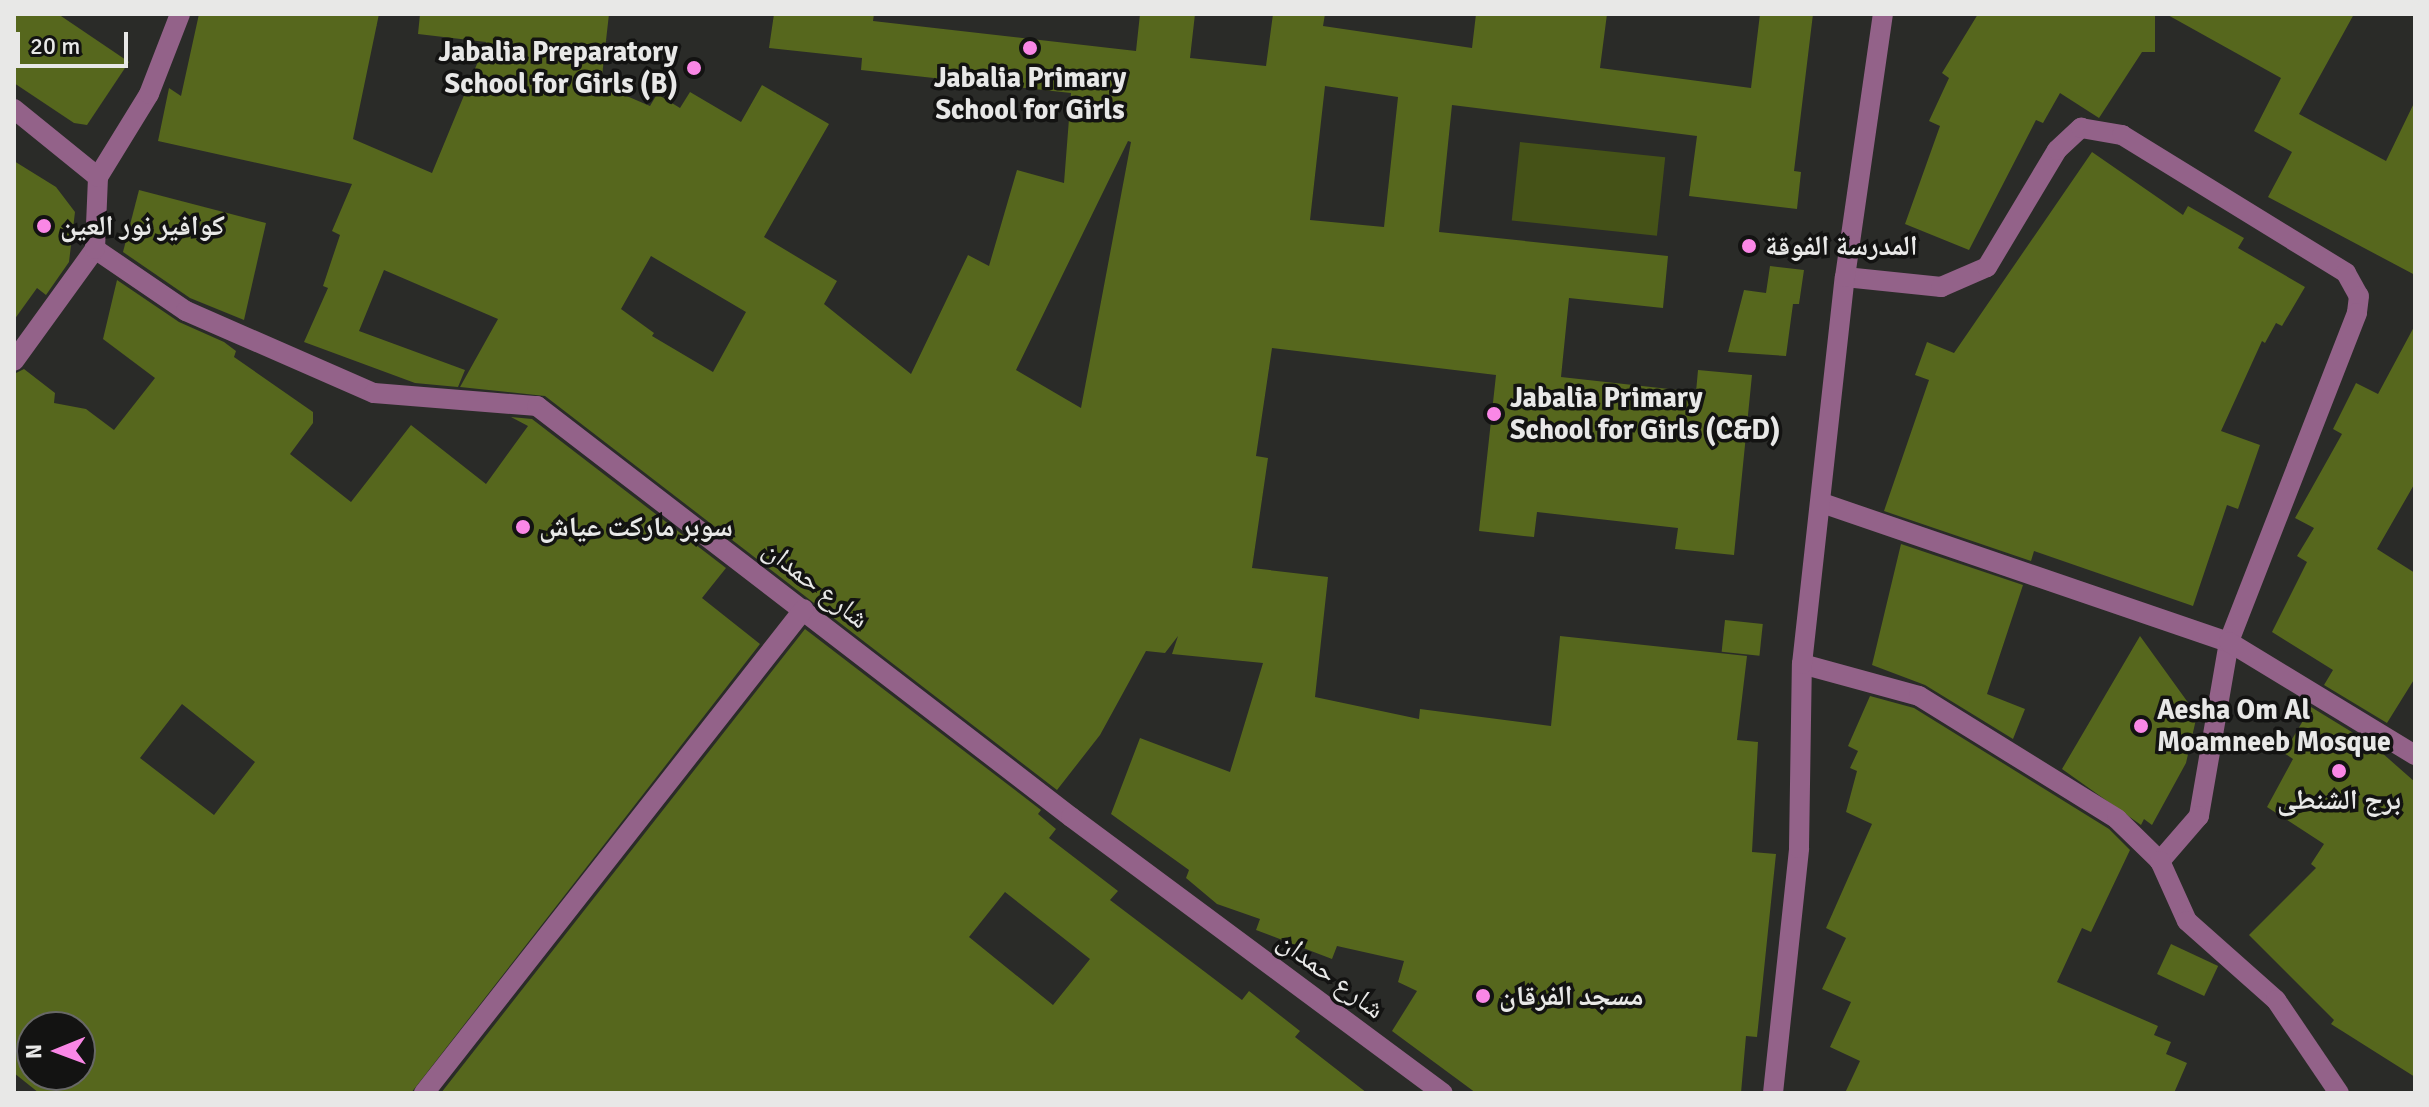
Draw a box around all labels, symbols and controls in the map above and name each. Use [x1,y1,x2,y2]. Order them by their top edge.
scale bar [20,16,132,66]
text: 20 m [30,31,80,61]
place label: Jabalia Preparatory School for Girls (B) [438,35,678,101]
marker: Jabalia Primary School for Girls [1021,39,1039,57]
marker: Jabalia Preparatory School for Girls (B) [685,59,703,77]
place label: Jabalia Primary School for Girls [934,61,1126,127]
place label: كوافير نور العين [60,209,225,243]
marker: كوافير نور العين [35,217,53,235]
place label: المدرسة الفوقة [1765,229,1918,263]
marker: المدرسة الفوقة [1740,237,1758,255]
place label: Jabalia Primary School for Girls (C&D) [1510,381,1780,447]
marker: Jabalia Primary School for Girls (C&D) [1485,405,1503,423]
place label: سوبر ماركت عياش [539,510,733,544]
marker: سوبر ماركت عياش [514,518,532,536]
street label: شارع حمدان [756,532,876,636]
place label: Aesha Om Al Moamneeb Mosque [2157,693,2391,759]
marker: Aesha Om Al Moamneeb Mosque [2132,717,2150,735]
marker: برج الشنطى [2330,762,2348,780]
place label: برج الشنطى [2277,783,2401,817]
street label: شارع حمدان [1271,924,1391,1026]
place label: مسجد الفرقان [1499,979,1643,1013]
marker: مسجد الفرقان [1474,987,1492,1005]
north arrow [16,1011,96,1091]
text: N [20,1044,47,1059]

